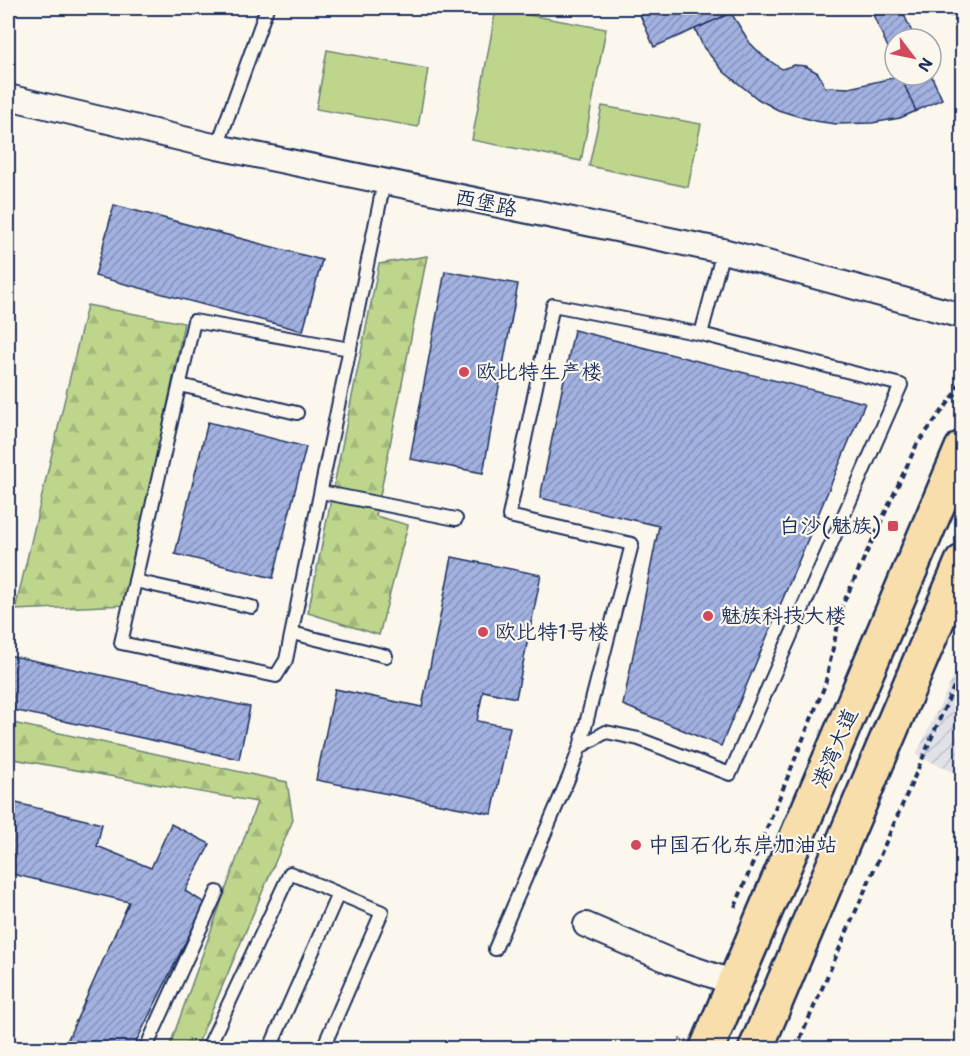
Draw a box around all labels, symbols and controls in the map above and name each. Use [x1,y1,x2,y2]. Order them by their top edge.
north arrow [883,27,943,87]
text: N [913,54,938,76]
street label: 西堡路 [452,183,520,223]
place label: 欧比特生产楼 [476,358,602,386]
marker: 欧比特生产楼 [457,365,471,379]
place label: 白沙(魅族) [779,512,881,540]
marker: 白沙(魅族) [886,519,900,533]
place label: 魅族科技大楼 [720,602,846,630]
marker: 魅族科技大楼 [701,609,715,623]
place label: 欧比特1号楼 [495,618,609,646]
marker: 欧比特1号楼 [476,625,490,639]
street label: 港湾大道 [806,704,864,792]
place label: 中国石化东岸加油站 [648,831,837,859]
marker: 中国石化东岸加油站 [629,838,643,852]

